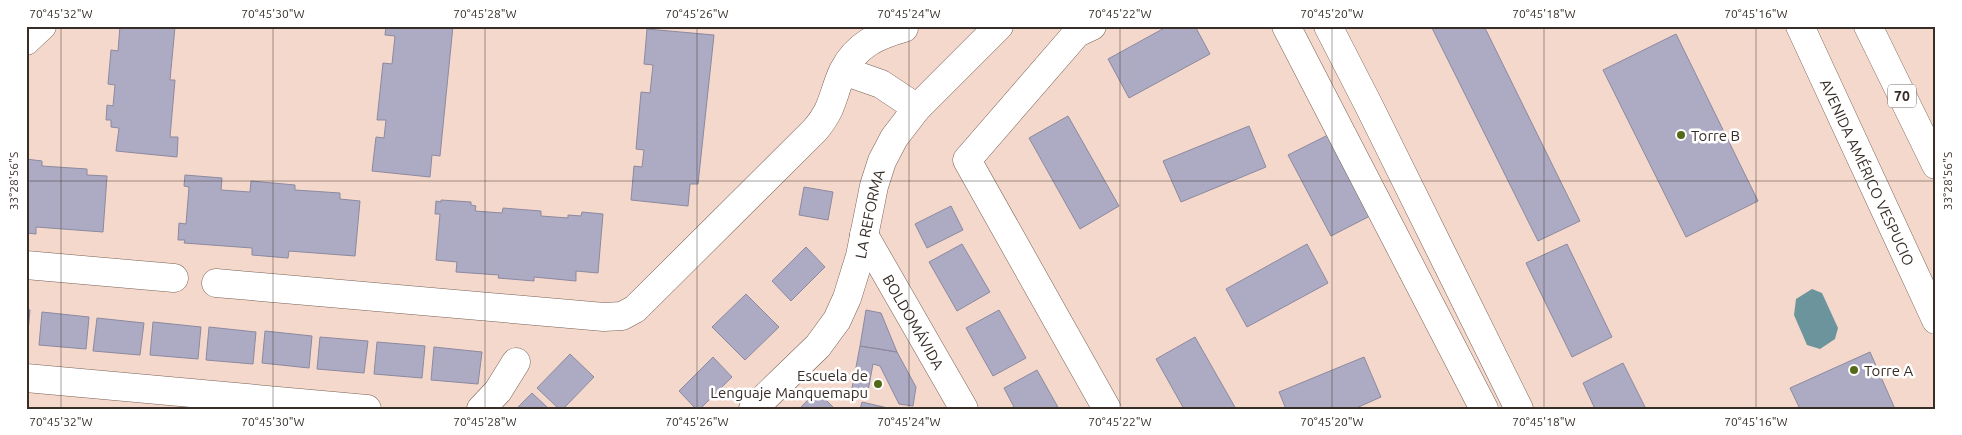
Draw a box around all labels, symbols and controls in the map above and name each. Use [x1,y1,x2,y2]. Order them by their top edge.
text: 70°45'32"W [29,7,93,20]
text: 70°45'30"W [241,7,305,20]
text: 70°45'28"W [453,7,517,20]
text: 70°45'26"W [665,7,729,20]
text: 70°45'24"W [877,7,941,20]
text: 70°45'22"W [1088,7,1152,20]
text: 70°45'20"W [1300,7,1364,20]
text: 70°45'18"W [1512,7,1576,20]
text: 70°45'16"W [1724,7,1788,20]
street label: AVENIDA AMÉRICO VESPUCIO [1817,76,1918,268]
road number: 70 [1888,84,1916,108]
place label: Torre B [1691,127,1740,144]
marker: Torre B [1675,129,1687,141]
text: 33°28'56"S [7,152,20,210]
text: 33°28'56"S [1941,152,1954,210]
street label: LA REFORMA [851,167,887,260]
street label: BOLDOMÁVIDA [880,271,948,372]
place label: Torre A [1864,362,1913,379]
marker: Torre A [1848,364,1860,376]
place label: Escuela de Lenguaje Manquemapu [710,367,868,401]
marker: Escuela de Lenguaje Manquemapu [872,378,884,390]
text: 70°45'32"W [29,415,93,428]
text: 70°45'30"W [241,415,305,428]
text: 70°45'28"W [453,415,517,428]
text: 70°45'26"W [665,415,729,428]
text: 70°45'24"W [877,415,941,428]
text: 70°45'22"W [1088,415,1152,428]
text: 70°45'20"W [1300,415,1364,428]
text: 70°45'18"W [1512,415,1576,428]
text: 70°45'16"W [1724,415,1788,428]

